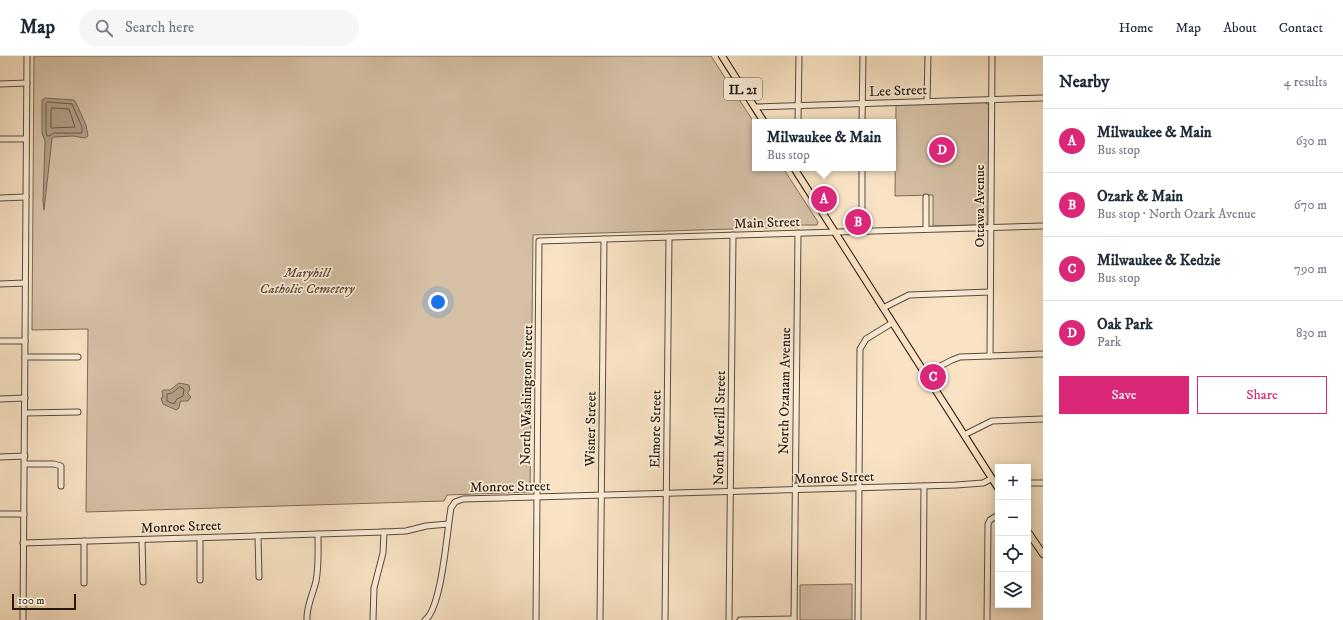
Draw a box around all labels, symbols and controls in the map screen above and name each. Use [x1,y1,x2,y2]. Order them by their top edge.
search box [79,10,359,46]
text: Map [20,16,55,39]
icon: search [93,17,115,39]
text: Search here [125,18,194,37]
text: Home [1119,19,1153,37]
text: Map [1175,19,1201,37]
text: About [1223,19,1257,37]
text: Contact [1279,19,1323,37]
text: Nearby [1059,71,1109,93]
text: 4 results [1284,74,1327,90]
road number: IL 21 [724,78,762,100]
street label: Lee Street [869,81,928,101]
popup [752,119,896,171]
text: Milwaukee & Main [1097,123,1212,142]
text: Milwaukee & Main [767,128,881,147]
text: A [1068,133,1076,149]
text: 630 m [1296,133,1327,149]
pin: D [929,135,955,165]
text: Bus stop [1097,142,1140,158]
text: Bus stop [767,147,810,163]
street label: Ottawa Avenue [971,164,989,248]
pin: A [811,184,837,214]
text: Ozark & Main [1097,187,1183,206]
text: B [1068,197,1076,213]
text: 670 m [1294,197,1327,213]
text: Bus stop · North Ozark Avenue [1097,206,1256,222]
pin: B [845,207,871,237]
street label: Main Street [734,213,801,233]
text: Milwaukee & Kedzie [1097,251,1221,270]
text: C [1068,261,1076,277]
text: 790 m [1294,261,1327,277]
park label: Maryhill Catholic Cemetery [260,264,356,298]
text: Bus stop [1097,270,1140,286]
your location [428,292,448,312]
text: Oak Park [1097,315,1153,334]
street label: North Washington Street [517,324,537,465]
text: D [1067,325,1077,341]
text: 830 m [1296,325,1327,341]
street label: North Ozanam Avenue [775,327,795,455]
text: Park [1097,334,1121,350]
pin: C [920,362,946,392]
street label: North Merrill Street [710,370,730,486]
button: Save [1059,376,1189,414]
button: Share [1197,376,1327,414]
street label: Elmore Street [646,389,666,468]
street label: Wisner Street [581,391,601,468]
map controls [995,464,1031,608]
button: + [995,464,1031,500]
street label: Monroe Street [793,468,875,488]
street label: Monroe Street [470,477,551,497]
button: − [995,500,1031,536]
street label: Monroe Street [140,517,222,537]
button: locate [995,536,1031,572]
button: layers [995,572,1031,608]
scale bar [12,592,76,611]
text: 100 m [18,594,44,608]

